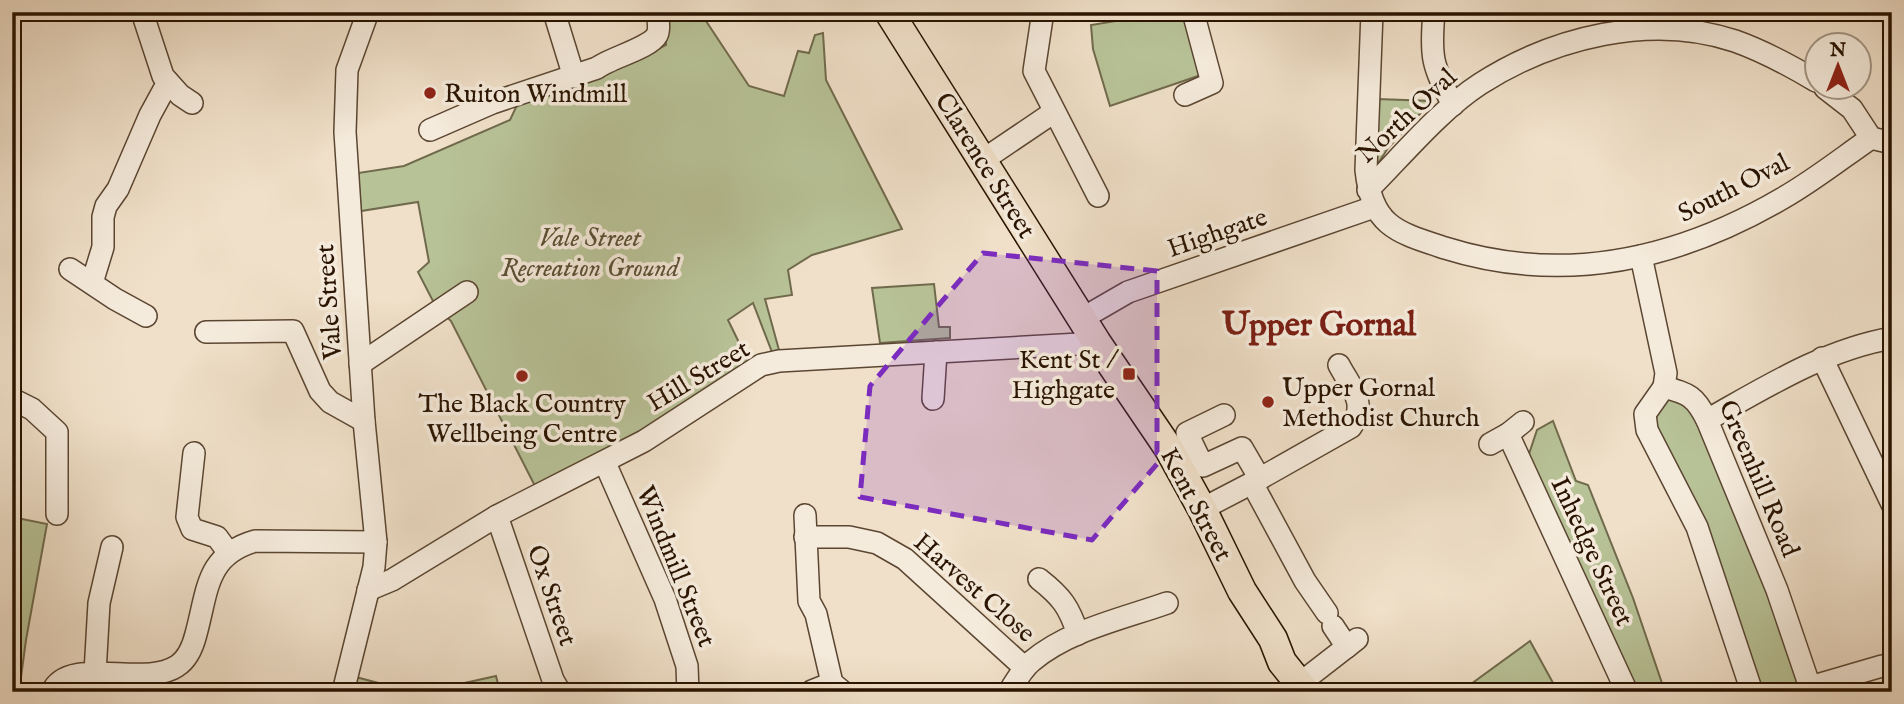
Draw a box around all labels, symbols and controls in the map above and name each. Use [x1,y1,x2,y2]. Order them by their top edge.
north arrow [1802,32,1872,102]
text: N [1829,39,1847,63]
street label: North Oval [1350,61,1465,171]
place label: Ruiton Windmill [444,78,628,111]
marker: Ruiton Windmill [422,85,438,101]
street label: Clarence Street [927,87,1043,245]
street label: South Oval [1672,146,1796,230]
street label: Highgate [1163,201,1272,266]
park label: Vale Street Recreation Ground [501,222,681,285]
street label: Vale Street [309,243,350,362]
district label: Upper Gornal [1222,305,1417,347]
street label: Hill Street [641,333,756,420]
place label: Kent St / Highgate [1012,344,1119,407]
marker: Kent St / Highgate [1121,366,1137,382]
marker: The Black Country Wellbeing Centre [514,368,530,384]
place label: Upper Gornal Methodist Church [1282,372,1480,435]
place label: The Black Country Wellbeing Centre [418,388,626,451]
marker: Upper Gornal Methodist Church [1260,394,1276,410]
street label: Greenhill Road [1711,395,1807,562]
street label: Kent Street [1152,442,1239,567]
street label: Inhedge Street [1543,472,1641,632]
street label: Windmill Street [628,481,723,652]
street label: Harvest Close [906,526,1042,650]
street label: Ox Street [519,541,584,650]

